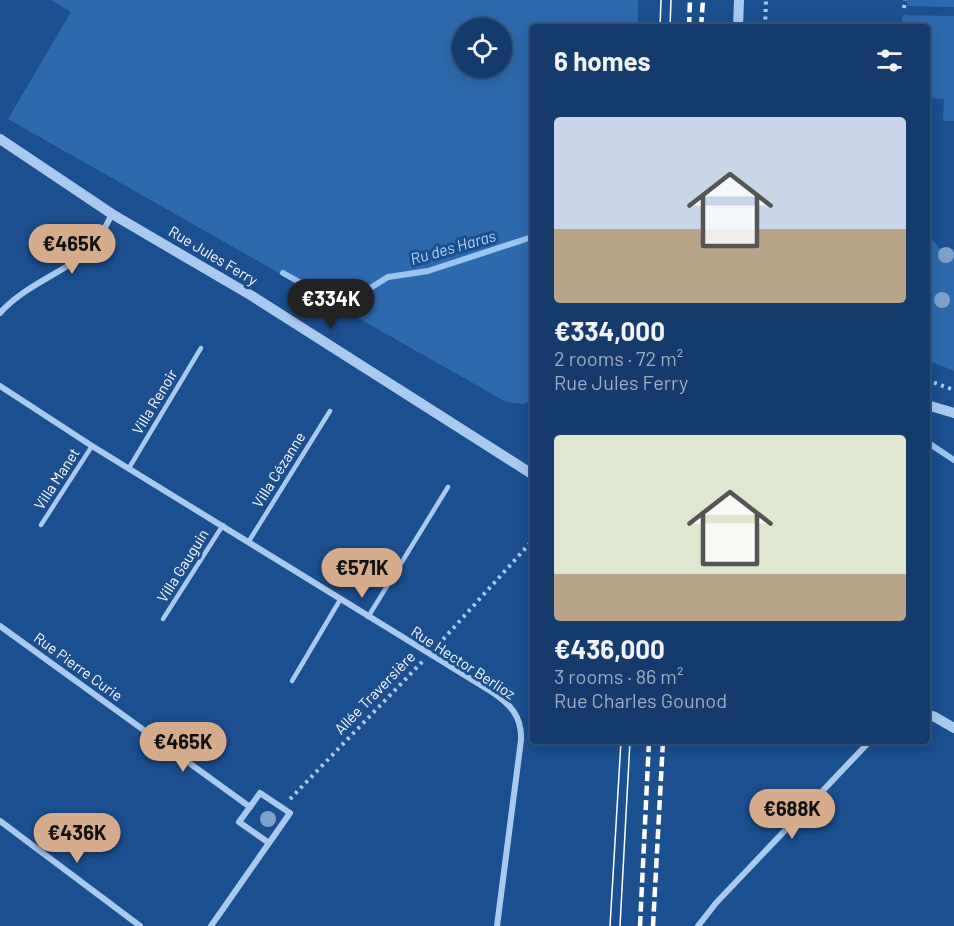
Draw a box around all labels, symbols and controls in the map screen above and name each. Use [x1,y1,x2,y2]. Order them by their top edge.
map controls [452,18,512,78]
button: locate [452,18,512,78]
icon: filters [873,44,906,77]
text: 6 homes [554,45,651,76]
icon: home [676,156,784,264]
street label: Rue Jules Ferry [166,222,261,289]
pin: €465K [30,224,114,275]
water label: Ru des Haras [408,225,498,268]
text: €465K [43,231,101,255]
pin: €334K [289,279,373,330]
text: €334K [302,286,360,310]
text: €334,000 [554,315,665,346]
text: 2 rooms · 72 m² [554,346,683,370]
street label: Villa Renoir [128,365,181,437]
text: Rue Jules Ferry [554,370,688,394]
street label: Villa Cézanne [248,428,308,511]
street label: Villa Manet [30,444,83,513]
icon: home [676,474,784,582]
street label: Villa Gauguin [153,526,212,605]
pin: €571K [320,548,404,599]
text: €571K [335,555,389,579]
street label: Rue Hector Berlioz [408,622,519,703]
street label: Rue Pierre Curie [31,628,126,704]
text: €436,000 [554,633,665,664]
street label: Allée Traversière [330,647,418,738]
text: 3 rooms · 86 m² [554,664,683,688]
text: Rue Charles Gounod [554,688,727,712]
pin: €465K [141,722,225,773]
text: €465K [154,729,212,753]
pin: €688K [750,789,834,840]
text: €688K [763,796,821,820]
pin: €436K [35,813,119,864]
text: €436K [48,820,106,844]

